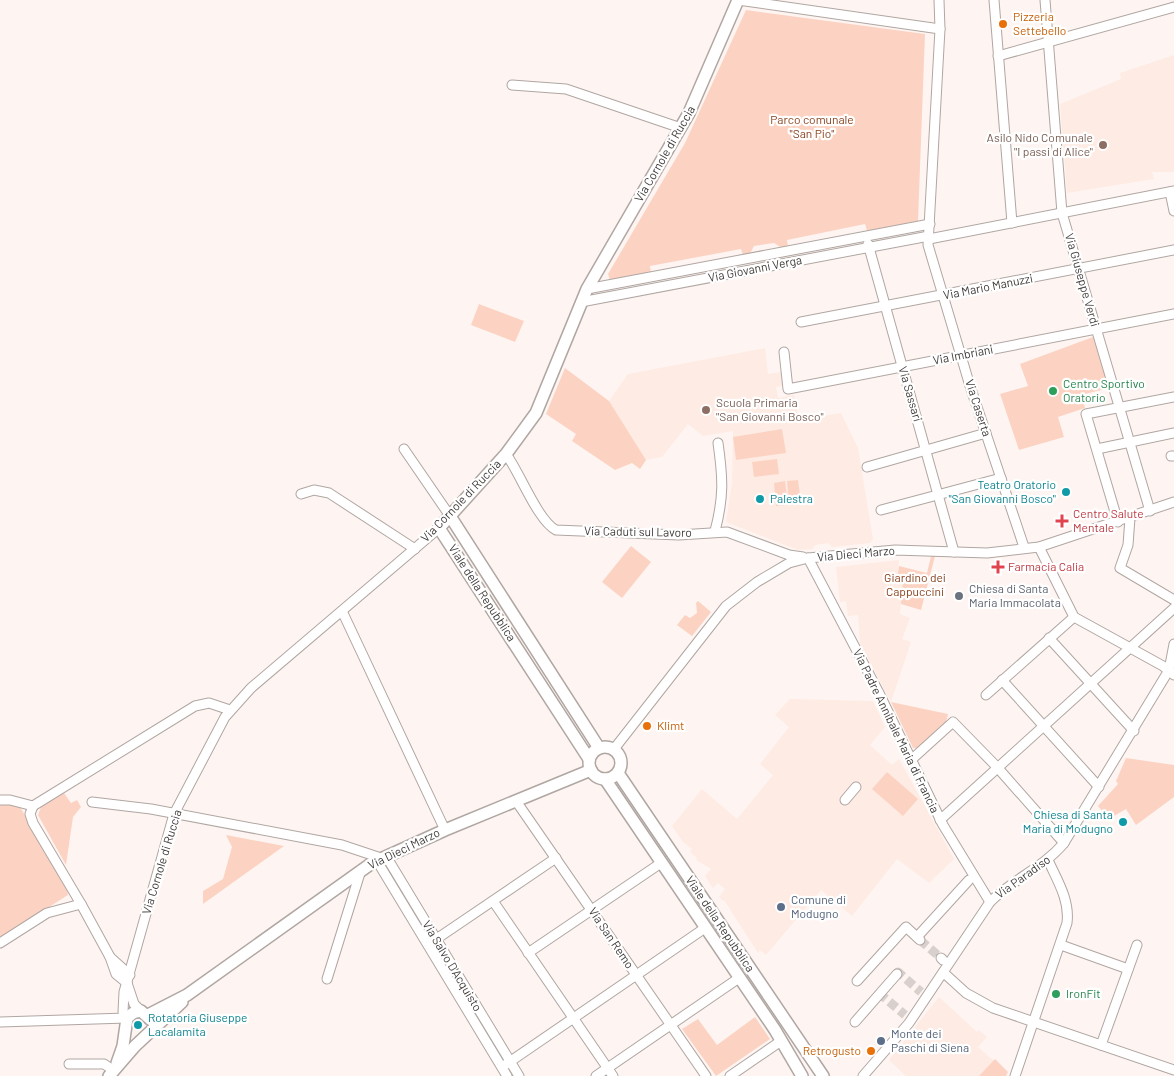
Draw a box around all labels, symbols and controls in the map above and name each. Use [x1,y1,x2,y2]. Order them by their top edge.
place label: Pizzeria Settebello [1013,9,1066,37]
marker: Pizzeria Settebello [997,18,1009,30]
street label: Via Cornole di Ruccia [631,103,697,204]
park label: Parco comunale "San Pio" [770,112,854,140]
place label: Asilo Nido Comunale "I passi di Alice" [987,130,1093,158]
marker: Asilo Nido Comunale "I passi di Alice" [1097,139,1109,151]
street label: Via Giuseppe Verdi [1063,231,1103,328]
street label: Via Giovanni Verga [707,252,803,284]
street label: Via Mario Manuzzi [942,270,1034,302]
street label: Via Imbriani [931,341,994,367]
street label: Via Sassari [896,365,926,423]
place label: Centro Sportivo Oratorio [1063,376,1145,404]
street label: Via Caserta [963,377,995,438]
marker: Centro Sportivo Oratorio [1047,385,1059,397]
place label: Scuola Primaria "San Giovanni Bosco" [716,395,824,423]
marker: Scuola Primaria "San Giovanni Bosco" [700,404,712,416]
street label: Via Cornole di Ruccia [417,456,503,544]
place label: Teatro Oratorio "San Giovanni Bosco" [948,477,1056,505]
marker: Teatro Oratorio "San Giovanni Bosco" [1060,486,1072,498]
place label: Palestra [770,491,813,505]
marker: Palestra [754,493,766,505]
place label: Centro Salute Mentale [1073,506,1144,534]
marker: Centro Salute Mentale [1055,514,1069,528]
street label: Via Caduti sul Lavoro [584,523,692,539]
street label: Viale della Repubblica [446,541,519,644]
street label: Via Dieci Marzo [816,543,895,563]
place label: Farmacia Calia [1008,559,1084,573]
marker: Farmacia Calia [992,561,1004,573]
park label: Giardino dei Cappuccini [884,570,946,598]
place label: Chiesa di Santa Maria Immacolata [969,581,1061,609]
marker: Chiesa di Santa Maria Immacolata [953,590,965,602]
street label: Via Padre Annibale Maria di Francia [851,646,943,815]
place label: Klimt [657,718,684,732]
marker: Klimt [641,720,653,732]
place label: Chiesa di Santa Maria di Modugno [1023,807,1113,835]
street label: Via Cornole di Ruccia [138,808,184,916]
marker: Chiesa di Santa Maria di Modugno [1117,816,1129,828]
street label: Via Dieci Marzo [365,825,442,872]
street label: Via Paradiso [992,852,1053,901]
street label: Viale della Repubblica [683,873,758,974]
place label: Comune di Modugno [791,892,846,920]
marker: Comune di Modugno [775,901,787,913]
street label: Via San Remo [586,904,637,971]
street label: Via Salvo D'Acquisto [420,918,485,1013]
place label: IronFit [1066,986,1101,1000]
marker: IronFit [1050,988,1062,1000]
place label: Rotatoria Giuseppe Lacalamita [148,1010,248,1038]
marker: Rotatoria Giuseppe Lacalamita [132,1019,144,1031]
place label: Monte dei Paschi di Siena [891,1026,969,1054]
marker: Monte dei Paschi di Siena [875,1035,887,1047]
place label: Retrogusto [803,1043,861,1057]
marker: Retrogusto [865,1045,877,1057]

